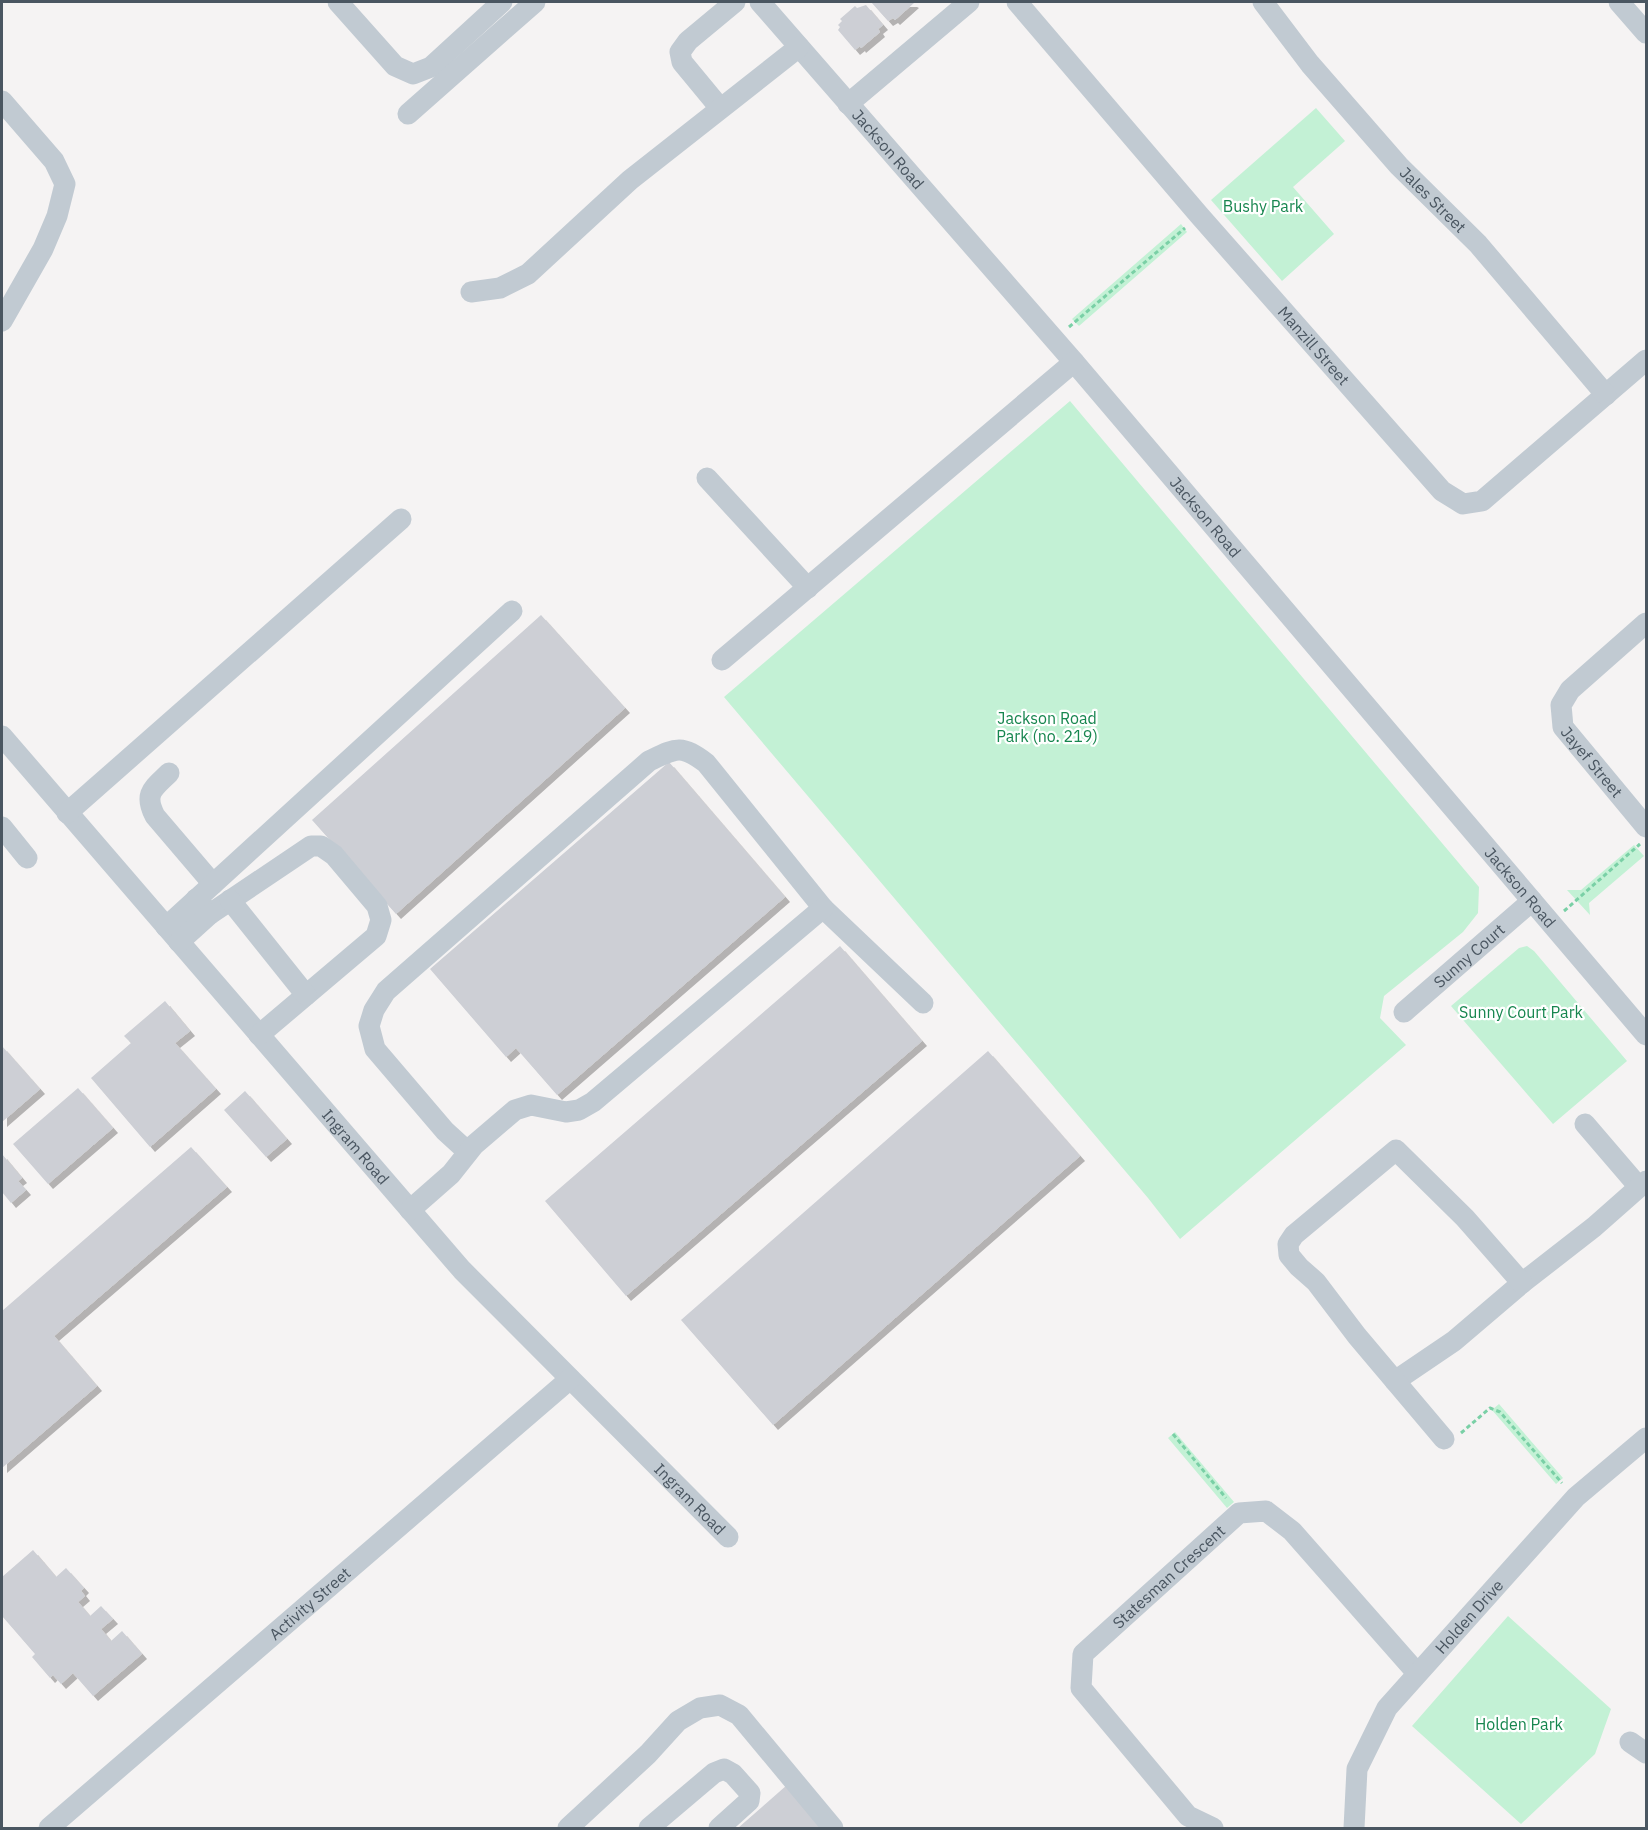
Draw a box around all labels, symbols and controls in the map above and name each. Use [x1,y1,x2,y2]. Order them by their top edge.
street label: Jackson Road [848,105,928,193]
street label: Jales Street [1396,162,1470,237]
park label: Bushy Park [1223,196,1304,216]
street label: Manzill Street [1274,302,1354,389]
street label: Jackson Road [1166,473,1246,561]
park label: Jackson Road Park (no. 219) [996,708,1098,746]
street label: Jayef Street [1557,722,1627,801]
street label: Jackson Road [1481,843,1560,932]
street label: Sunny Court [1429,919,1509,992]
park label: Sunny Court Park [1459,1002,1584,1022]
street label: Ingram Road [318,1105,394,1188]
street label: Ingram Road [650,1459,730,1539]
street label: Statesman Crescent [1108,1521,1229,1633]
street label: Activity Street [265,1563,354,1644]
street label: Holden Drive [1431,1575,1508,1658]
park label: Holden Park [1475,1714,1564,1734]

